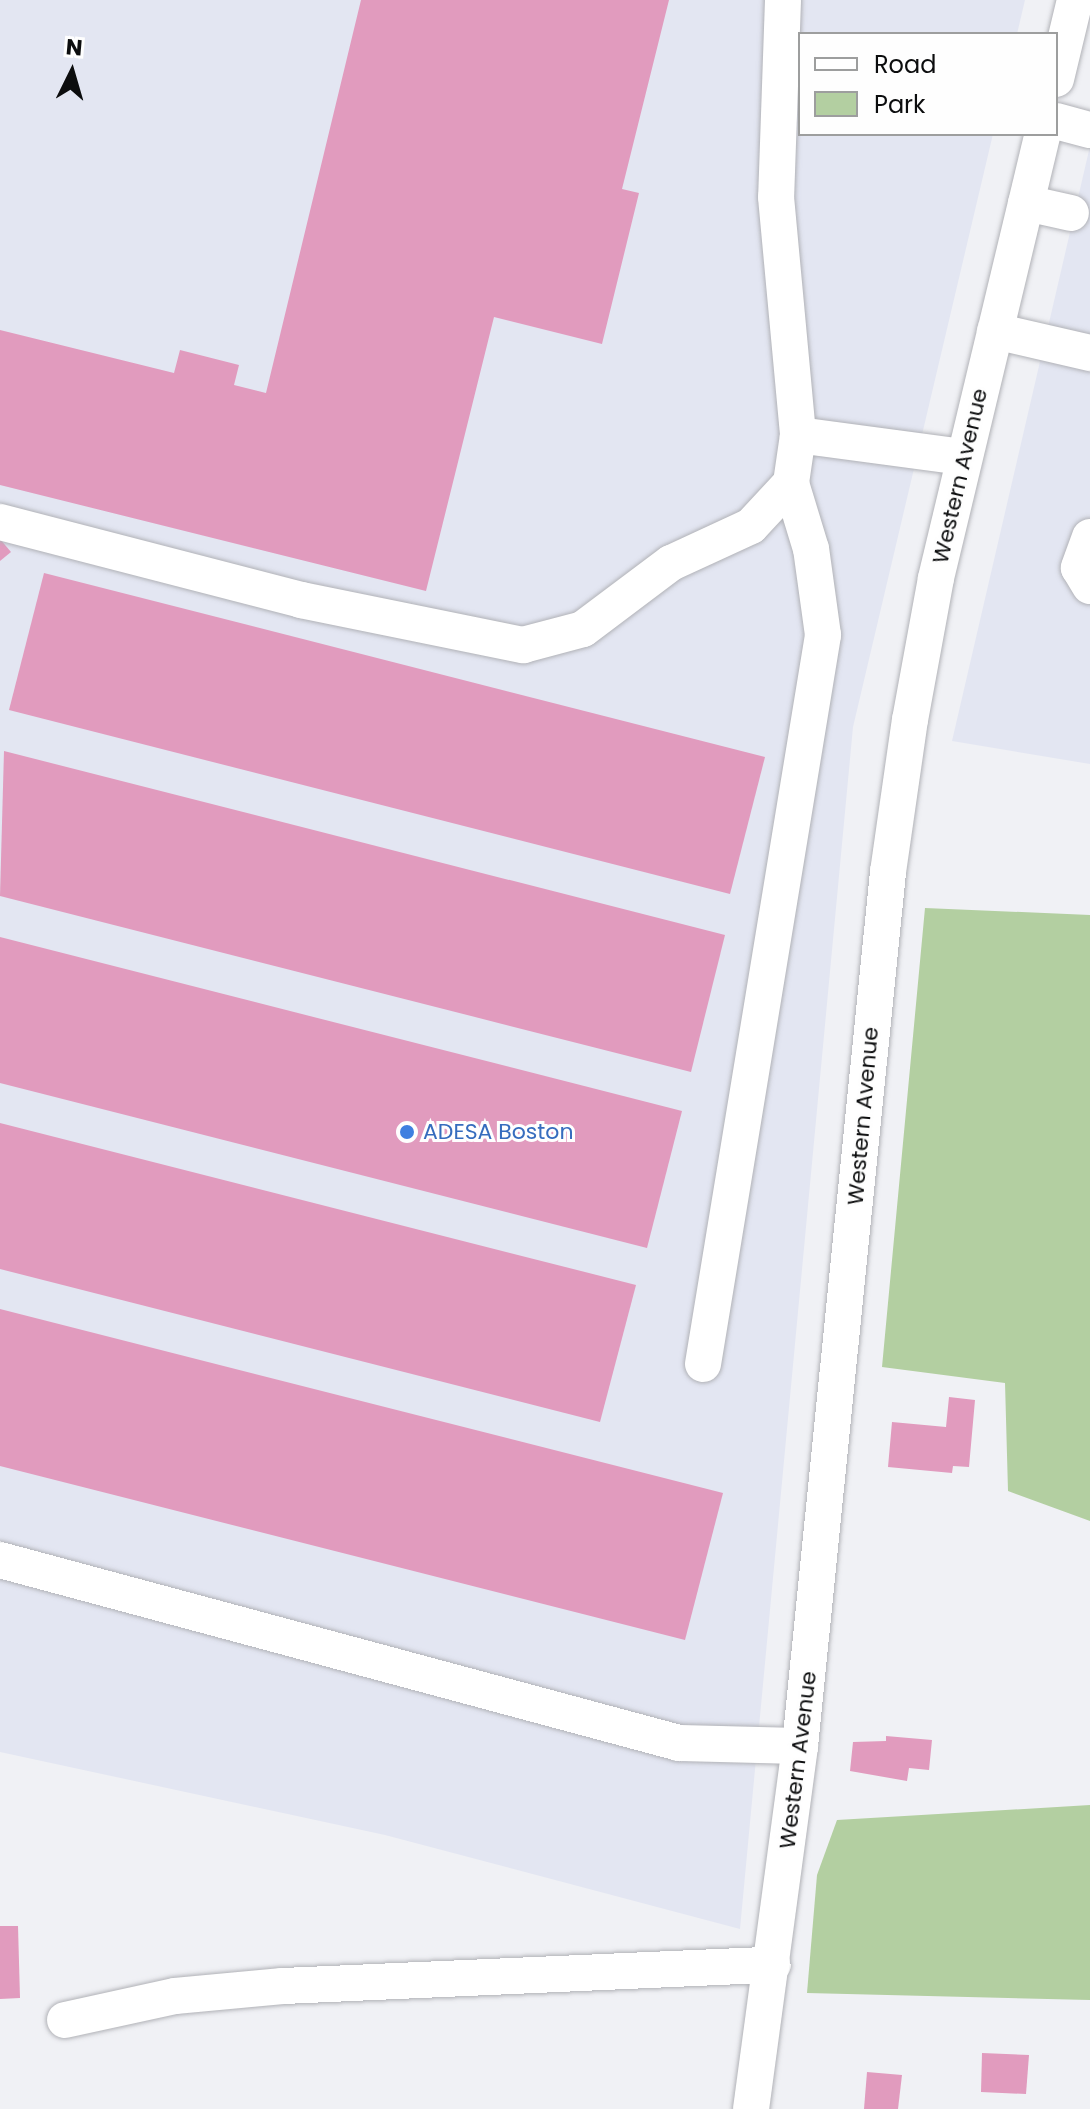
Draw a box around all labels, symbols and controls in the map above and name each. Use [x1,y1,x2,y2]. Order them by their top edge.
text: N [65,31,84,64]
north arrow [32,32,112,112]
legend [798,32,1058,136]
text: Road [874,48,936,81]
text: Park [874,88,925,121]
street label: Western Avenue [927,386,993,566]
street label: Western Avenue [842,1026,884,1206]
place label: ADESA Boston [423,1119,574,1145]
marker: ADESA Boston [398,1123,416,1141]
street label: Western Avenue [774,1670,822,1850]

